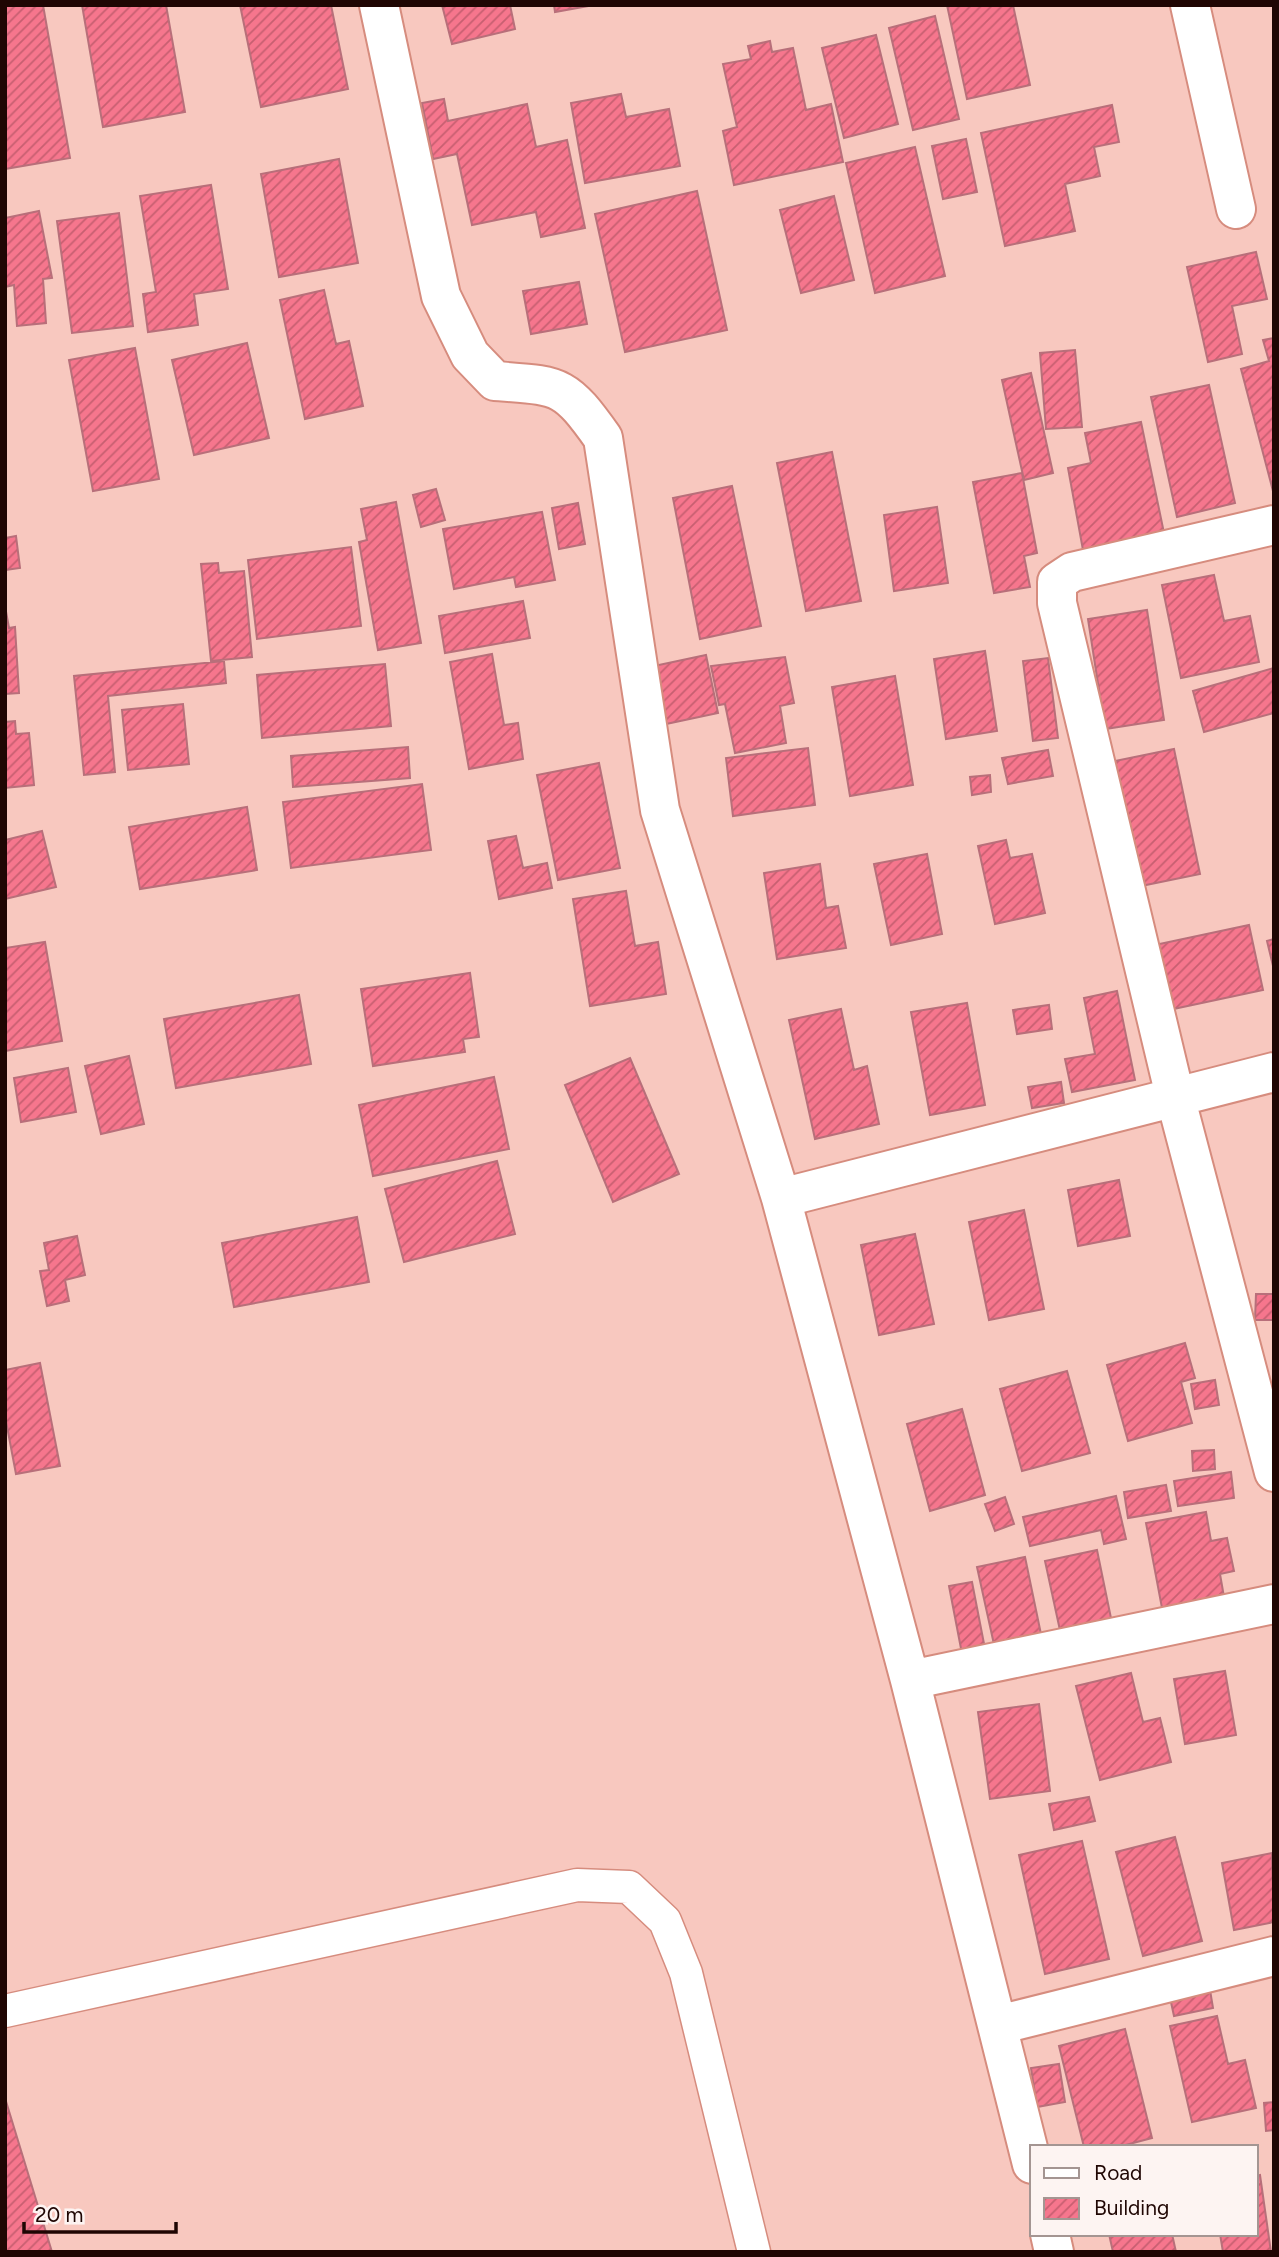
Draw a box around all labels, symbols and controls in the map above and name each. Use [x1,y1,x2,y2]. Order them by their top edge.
legend [1030,2145,1258,2236]
text: Road [1094,2160,1142,2185]
scale bar [24,2190,177,2234]
text: Building [1094,2195,1169,2220]
text: 20 m [35,2202,83,2227]

